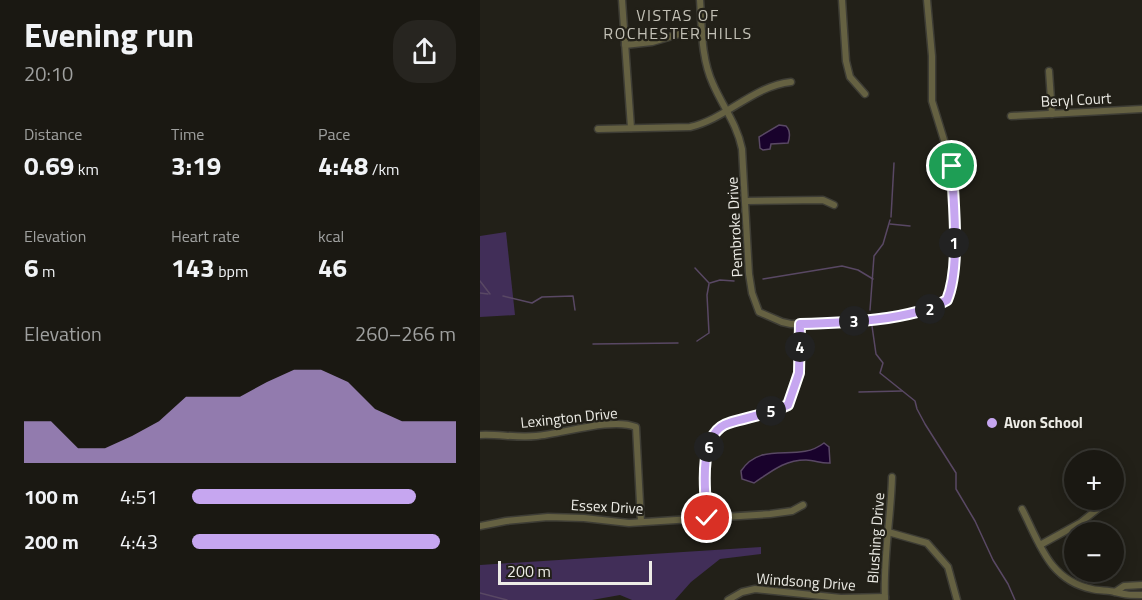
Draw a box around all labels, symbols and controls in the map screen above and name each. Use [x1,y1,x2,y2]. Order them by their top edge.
district label: VISTAS OF ROCHESTER HILLS [603,3,753,45]
text: Evening run [24,10,194,60]
button: share [393,20,456,83]
text: 20:10 [24,58,73,89]
street label: Beryl Court [1040,86,1112,113]
text: Distance [24,122,82,146]
text: Time [171,122,204,146]
text: Pace [318,122,350,146]
pin [926,140,977,191]
text: 0.69 [24,146,74,185]
text: 3:19 [171,146,221,185]
text: 4:48 [318,146,368,185]
icon: arrive [935,149,968,182]
text: km [74,157,99,181]
text: /km [368,157,400,181]
street label: Pembroke Drive [720,176,749,278]
text: Elevation [24,224,86,248]
text: Heart rate [171,224,240,248]
text: kcal [318,224,344,248]
pin: 1 [939,228,969,258]
text: 1 [950,231,958,255]
text: 6 [24,248,39,287]
text: 143 [171,248,215,287]
text: 46 [318,248,347,287]
text: m [39,259,55,283]
text: bpm [215,259,248,283]
pin: 2 [915,294,945,324]
text: 2 [926,297,934,321]
pin: 3 [839,306,869,336]
text: 3 [850,309,858,333]
text: Elevation [24,318,102,349]
text: 260–266 m [355,318,456,349]
pin: 4 [785,332,815,362]
text: 4 [796,335,804,359]
pin: 5 [756,396,786,426]
text: 5 [767,399,775,423]
street label: Lexington Drive [519,401,619,434]
place label: Avon School [1004,411,1083,434]
marker: Avon School [985,416,999,430]
pin: 6 [694,432,724,462]
text: 6 [705,435,713,459]
map controls [1064,450,1124,582]
button: + [1064,450,1124,510]
text: 100 m [24,481,79,512]
text: 4:51 [120,481,158,512]
pin [681,492,732,543]
street label: Blushing Drive [861,492,890,584]
street label: Essex Drive [570,493,644,520]
icon: check [690,501,723,534]
button: − [1064,522,1124,582]
text: 200 m [24,526,79,557]
text: 4:43 [120,526,158,557]
scale bar [498,558,652,586]
text: 200 m [507,559,551,583]
street label: Windsong Drive [756,567,856,596]

